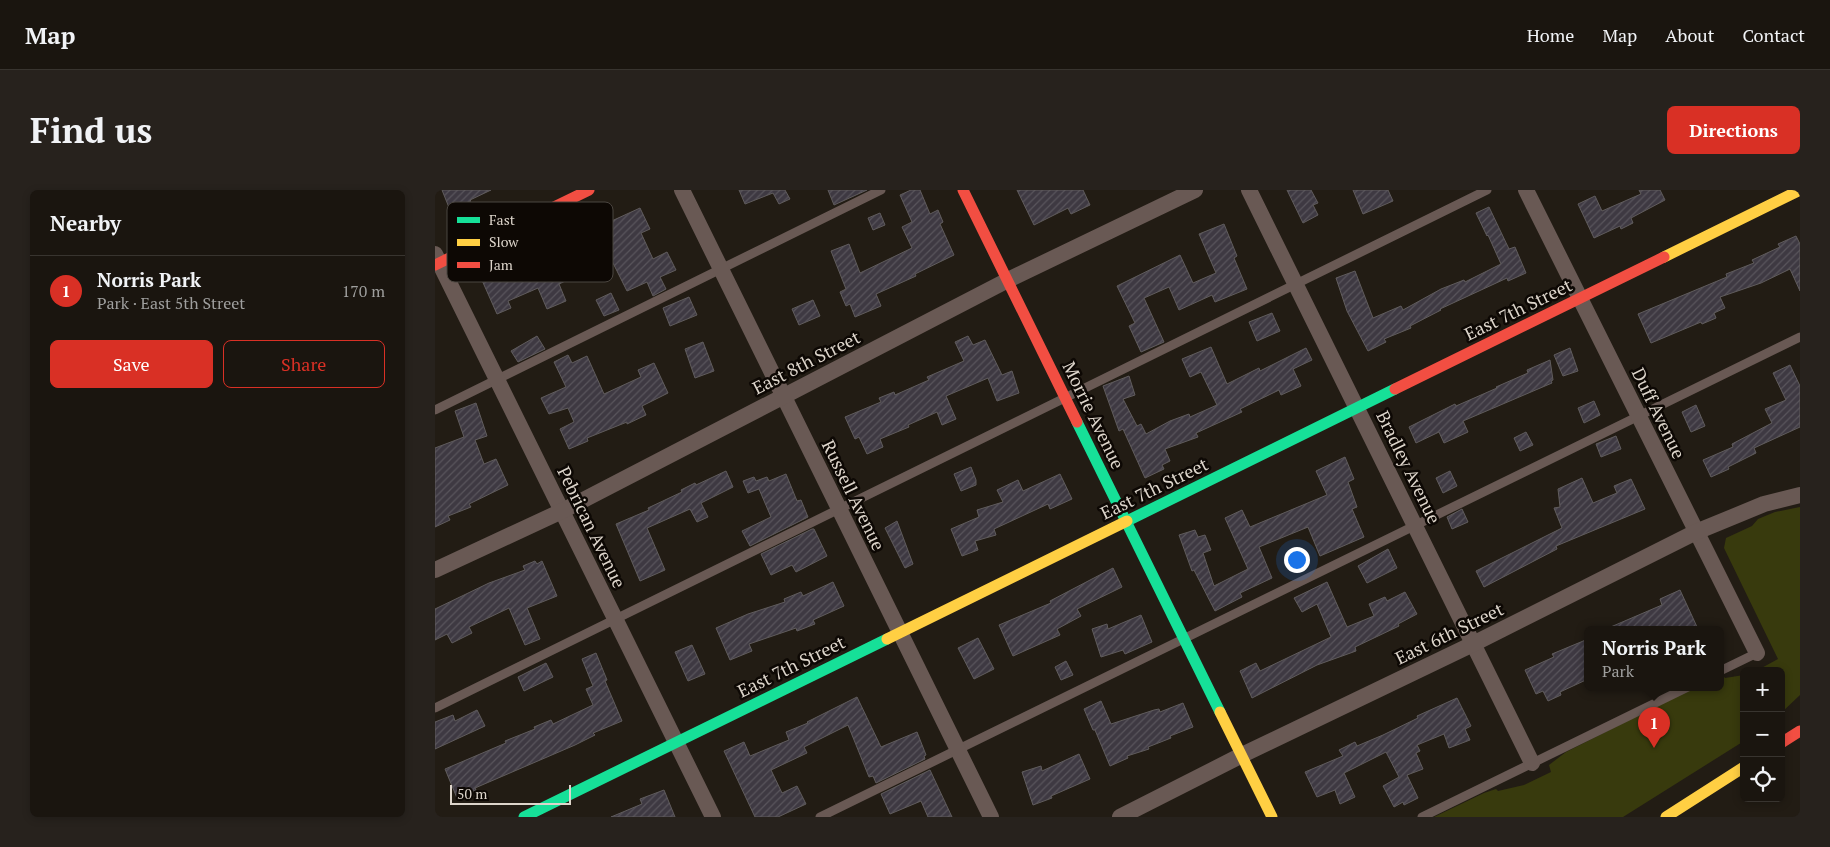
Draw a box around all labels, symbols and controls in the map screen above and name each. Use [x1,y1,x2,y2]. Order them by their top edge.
text: Map [25,19,75,51]
text: Home [1527,23,1574,47]
text: Map [1602,23,1637,47]
text: About [1665,23,1714,47]
text: Contact [1742,23,1805,47]
button: Directions [1667,106,1800,154]
text: Find us [30,107,152,153]
legend [447,202,613,282]
text: Nearby [50,209,121,237]
text: Fast [489,210,516,229]
text: Slow [489,232,519,251]
text: Jam [489,255,513,274]
text: Norris Park [97,267,201,292]
street label: East 7th Street [1460,272,1576,345]
text: 1 [61,280,71,302]
text: 170 m [342,280,385,302]
text: Park · East 5th Street [97,292,245,314]
street label: East 8th Street [748,324,864,399]
button: Save [50,340,213,388]
button: Share [223,340,385,388]
street label: Morrie Avenue [1058,357,1130,473]
street label: Duff Avenue [1627,364,1691,462]
street label: Bradley Avenue [1371,406,1447,528]
street label: Russell Avenue [817,436,891,554]
street label: East 7th Street [1096,451,1212,524]
street label: Pebrican Avenue [552,462,632,592]
your location [1284,547,1310,573]
street label: East 6th Street [1391,596,1507,670]
popup [1584,626,1724,691]
street label: East 7th Street [733,629,849,702]
text: Norris Park [1602,635,1706,660]
text: Park [1602,660,1634,682]
map controls [1740,667,1785,802]
button: + [1740,667,1785,712]
pin: 1 [1638,707,1670,748]
button: − [1740,712,1785,757]
button: locate [1740,757,1785,802]
scale bar [450,782,571,805]
text: 50 m [457,784,487,803]

